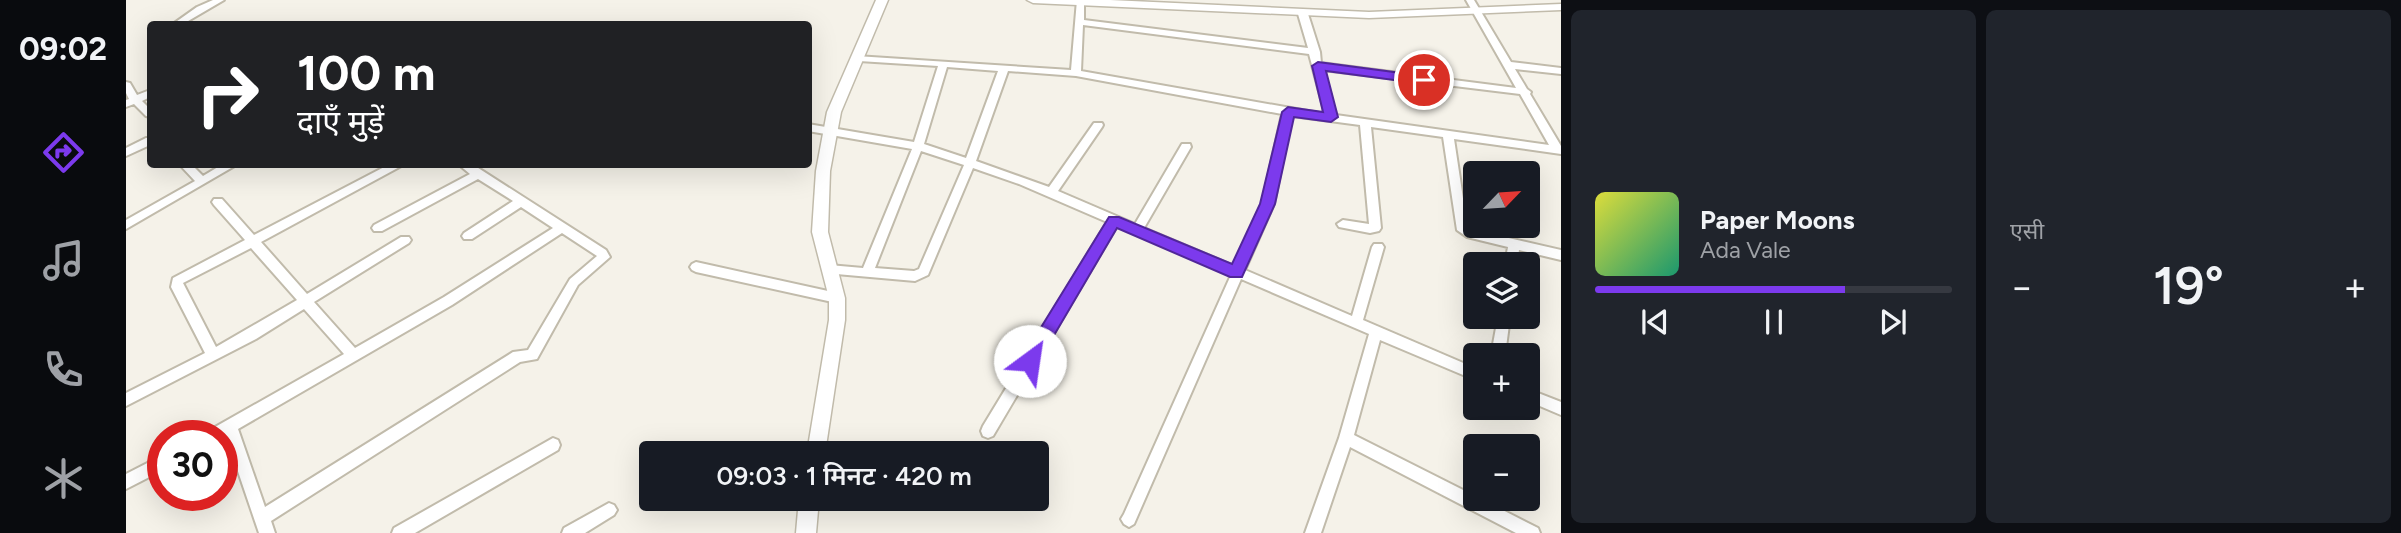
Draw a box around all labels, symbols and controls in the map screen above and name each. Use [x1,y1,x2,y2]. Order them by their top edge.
text: 09:02 [19,30,107,68]
text: 100 m [297,43,436,102]
icon: right [182,49,273,140]
pin [1394,50,1454,110]
icon: arrive [1405,61,1443,99]
text: दाएँ मुड़ें [297,103,384,141]
icon: directions [39,128,88,177]
north arrow [1463,161,1540,238]
map controls [1463,161,1540,511]
text: Paper Moons [1700,204,1855,236]
text: एसी [2010,217,2044,245]
icon: music [39,236,88,285]
text: Ada Vale [1700,236,1791,264]
button: layers [1463,252,1540,329]
text: 19° [2153,255,2224,317]
text: − [2010,264,2034,310]
text: + [2343,264,2367,310]
icon: previous [1636,303,1674,341]
icon: pause [1755,303,1793,341]
icon: next [1874,303,1912,341]
position arrow [993,324,1067,398]
button: + [1463,343,1540,420]
icon: phone [39,345,88,394]
speed limit sign: 30 [147,420,238,511]
button: − [1463,434,1540,511]
icon: climate [39,454,88,503]
text: 09:03 · 1 मिनट · 420 m [716,460,972,492]

